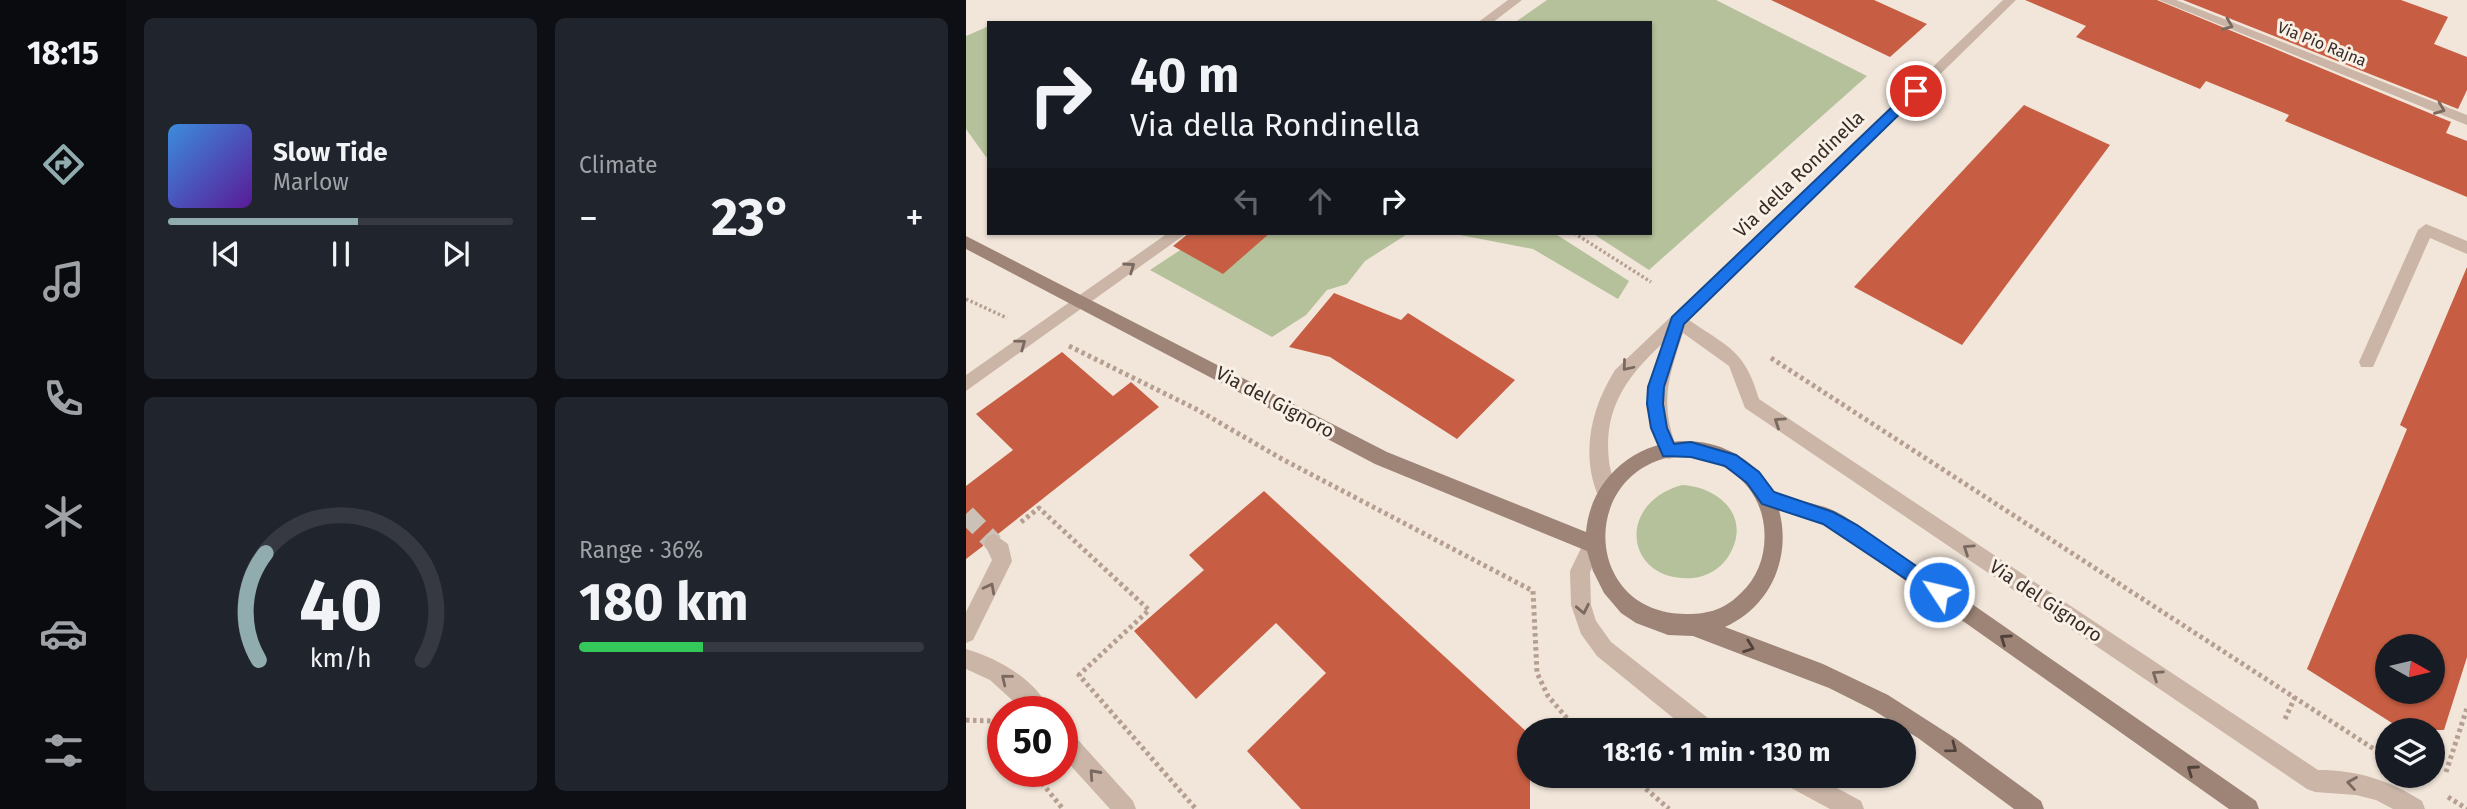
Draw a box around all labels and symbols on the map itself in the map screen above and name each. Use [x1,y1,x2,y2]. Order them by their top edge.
one-way arrow [2222,17,2234,31]
street label: Via Pio Rajna [2275,18,2369,70]
pin [1886,61,1946,121]
one-way arrow [2433,101,2445,115]
street label: Via della Rondinella [1729,106,1869,242]
one-way arrow [1122,263,1135,275]
one-way arrow [1013,339,1026,352]
one-way arrow [1623,358,1635,371]
street label: Via del Gignoro [1212,361,1338,443]
one-way arrow [1774,418,1787,431]
one-way arrow [1963,545,1976,557]
position arrow [1902,555,1976,629]
street label: Via del Gignoro [1985,555,2107,647]
one-way arrow [982,583,995,595]
one-way arrow [1575,603,1590,615]
one-way arrow [2000,634,2013,647]
north arrow [2375,634,2445,704]
one-way arrow [1743,638,1755,652]
one-way arrow [2152,671,2165,684]
one-way arrow [1002,675,1014,688]
speed limit sign: 50 [987,696,1078,787]
one-way arrow [1944,740,1957,752]
one-way arrow [2187,766,2200,778]
one-way arrow [1090,769,1102,782]
one-way arrow [2346,776,2358,791]

